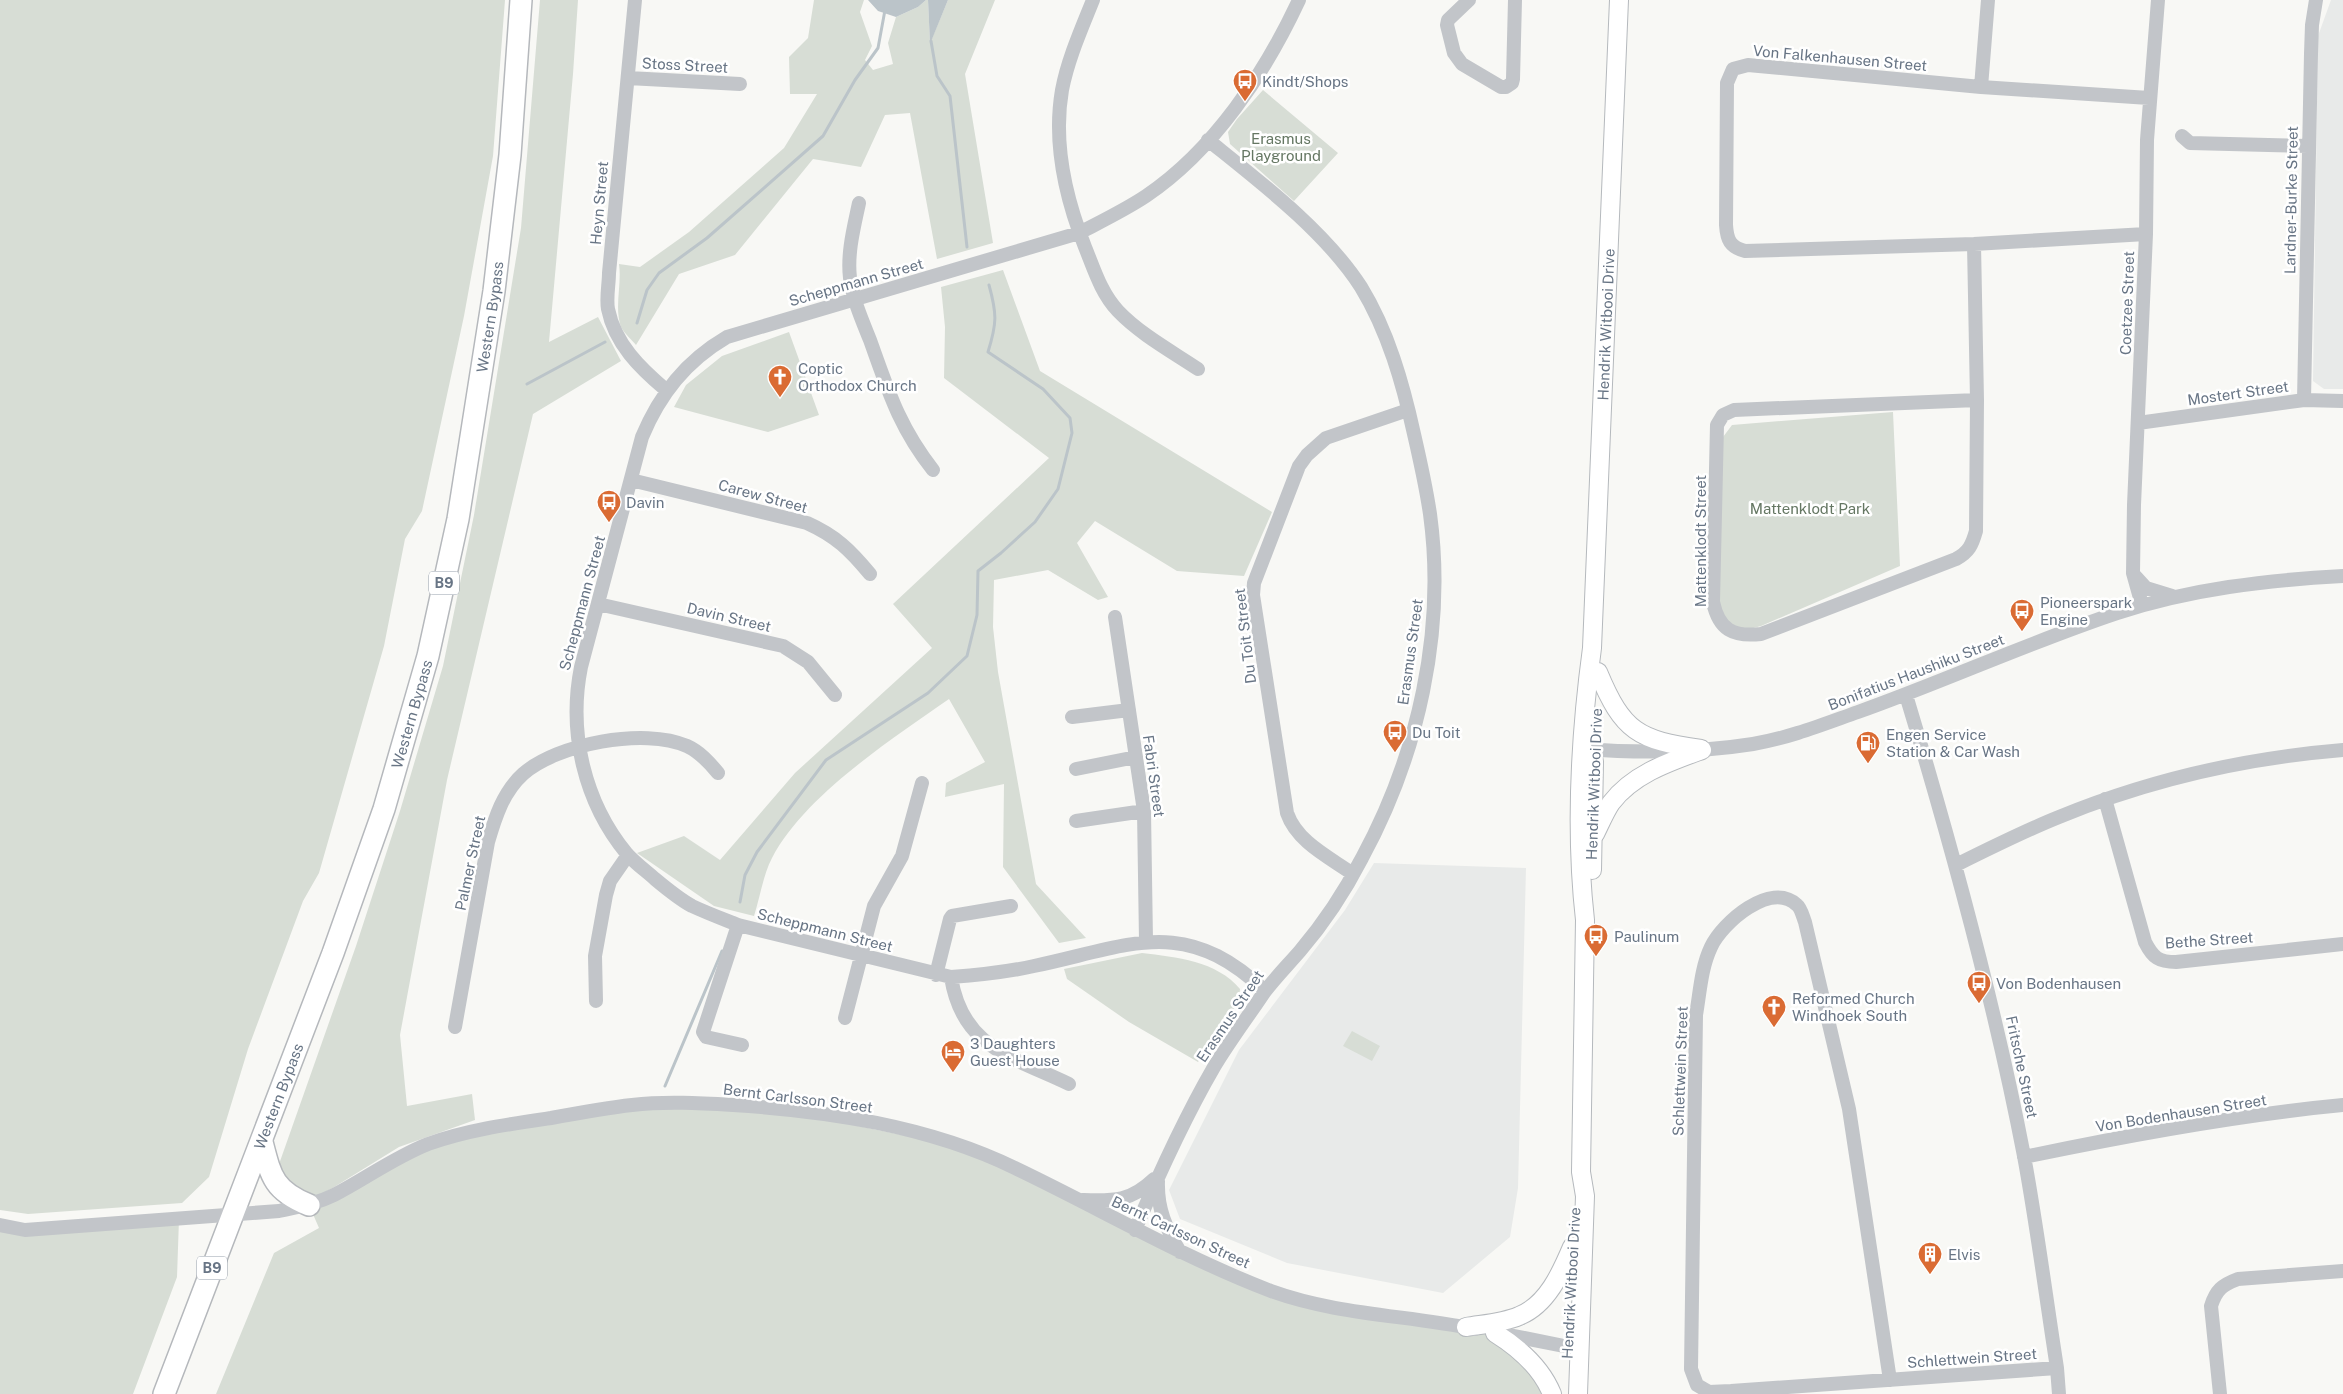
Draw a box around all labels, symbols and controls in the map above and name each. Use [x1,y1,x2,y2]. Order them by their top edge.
street label: Von Falkenhausen Street [1752,42,1928,74]
street label: Stoss Street [641,54,729,76]
bus stop icon: Kindt/Shops [1232,68,1258,102]
place label: Kindt/Shops [1262,73,1348,90]
street label: Lardner-Burke Street [2281,126,2301,274]
park label: Erasmus Playground [1241,130,1321,164]
street label: Heyn Street [587,160,611,246]
street label: Hendrik Witbooi Drive [1594,248,1617,401]
street label: Coetzee Street [2117,250,2137,355]
street label: Scheppmann Street [787,255,925,309]
street label: Western Bypass [473,260,506,374]
place label: Coptic Orthodox Church [798,360,917,394]
church icon: Coptic Orthodox Church [767,364,793,398]
street label: Mostert Street [2186,377,2290,409]
street label: Mattenklodt Street [1692,475,1709,607]
street label: Carew Street [716,476,810,516]
bus stop icon: Davin [596,489,622,523]
place label: Davin [626,494,664,511]
park label: Mattenklodt Park [1750,500,1870,517]
street label: Scheppmann Street [556,533,608,672]
road number: B9 [429,572,459,594]
street label: Du Toit Street [1231,587,1259,685]
place label: Pioneerspark Engine [2040,594,2132,628]
street label: Erasmus Street [1394,598,1426,706]
bus stop icon: Pioneerspark Engine [2009,598,2035,632]
street label: Davin Street [685,599,773,635]
street label: Bonifatius Haushiku Street [1826,630,2007,713]
street label: Western Bypass [388,658,435,770]
street label: Hendrik Witbooi Drive [1583,708,1605,860]
bus stop icon: Du Toit [1382,719,1408,753]
place label: Du Toit [1412,724,1461,741]
place label: Engen Service Station & Car Wash [1886,726,2020,760]
fuel station icon: Engen Service Station & Car Wash [1855,730,1881,764]
street label: Fabri Street [1140,734,1168,818]
street label: Palmer Street [452,814,488,912]
street label: Scheppmann Street [755,905,895,955]
bus stop icon: Paulinum [1583,923,1609,957]
place label: Paulinum [1614,928,1679,945]
street label: Bethe Street [2164,928,2254,952]
street label: Erasmus Street [1193,967,1267,1065]
bus stop icon: Von Bodenhausen [1966,970,1992,1004]
place label: Von Bodenhausen [1996,975,2121,992]
place label: Reformed Church Windhoek South [1792,990,1915,1024]
church icon: Reformed Church Windhoek South [1761,994,1787,1028]
street label: Schlettwein Street [1669,1006,1691,1136]
street label: Fritsche Street [2003,1014,2041,1120]
place label: 3 Daughters Guest House [970,1035,1060,1069]
hotel icon: 3 Daughters Guest House [940,1039,966,1073]
street label: Western Bypass [250,1041,306,1152]
street label: Bernt Carlsson Street [722,1080,874,1116]
street label: Von Bodenhausen Street [2094,1091,2268,1135]
street label: Bernt Carlsson Street [1109,1192,1253,1272]
street label: Hendrik Witbooi Drive [1559,1207,1583,1359]
building icon: Elvis [1917,1241,1943,1275]
place label: Elvis [1948,1246,1980,1263]
road number: B9 [197,1256,227,1280]
street label: Schlettwein Street [1907,1345,2038,1371]

